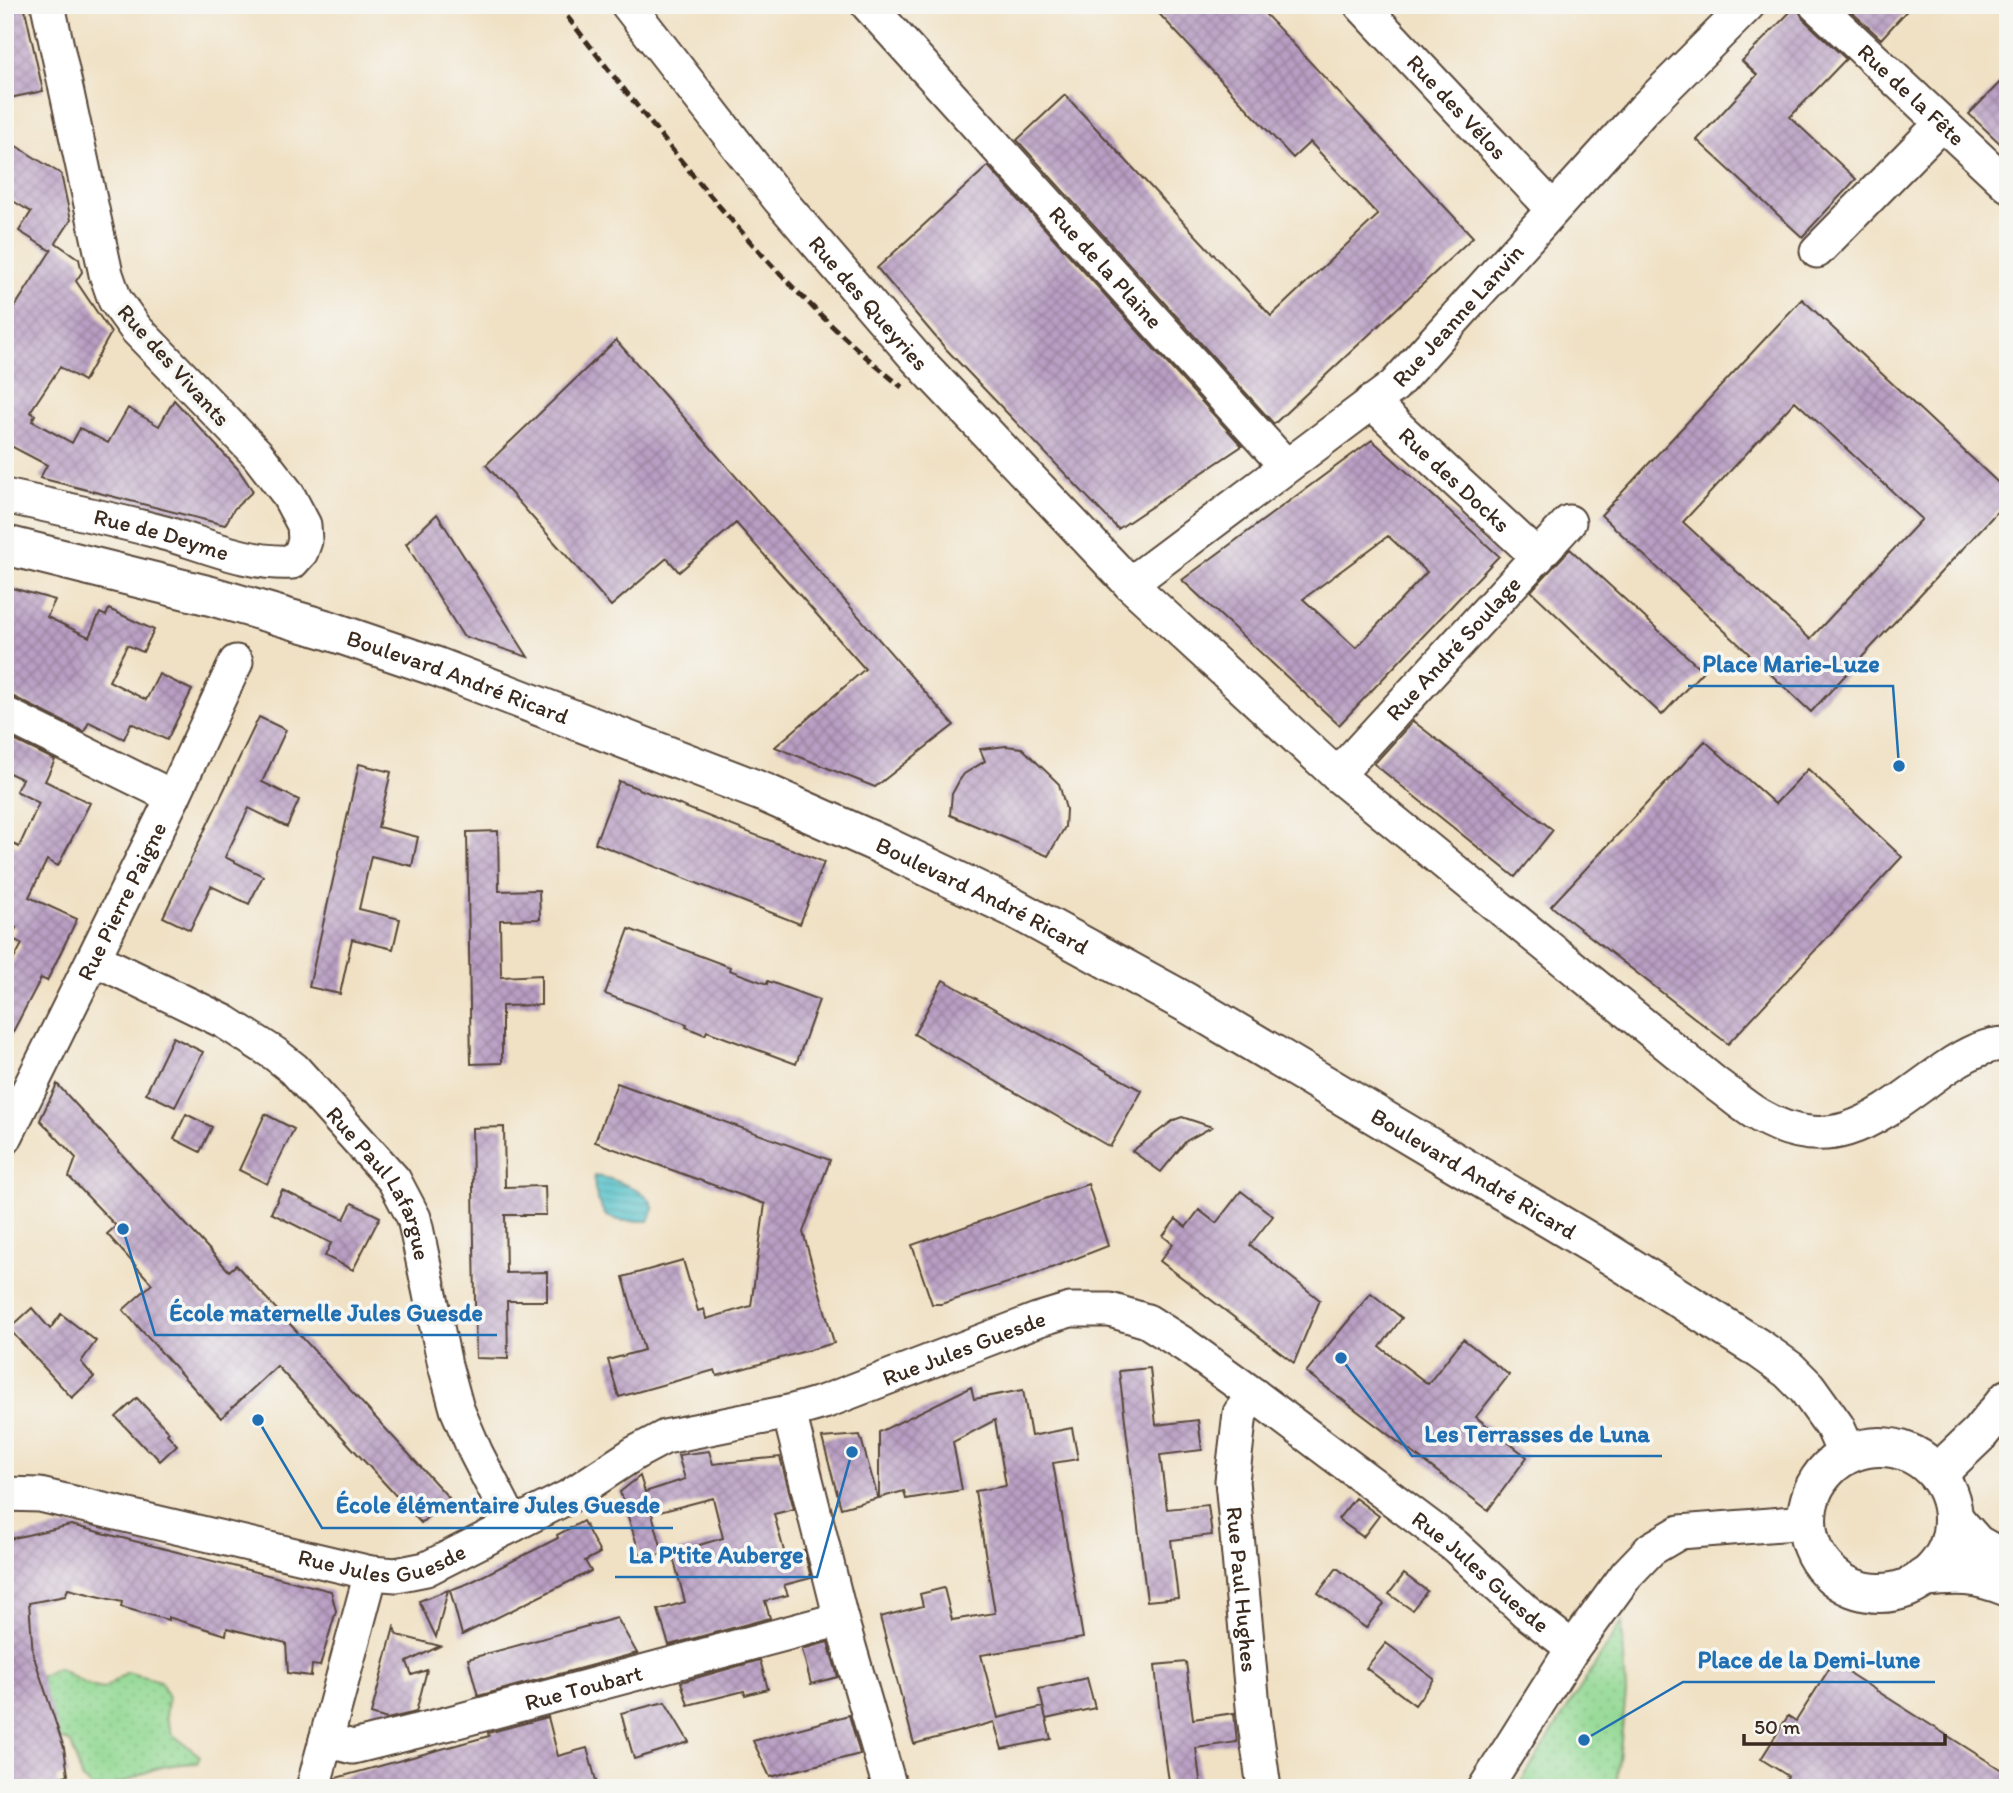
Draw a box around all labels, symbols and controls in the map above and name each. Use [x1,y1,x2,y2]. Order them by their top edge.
street label: Rue de la Fête [1852,38,1971,152]
street label: Rue des Vélos [1401,49,1513,165]
street label: Rue de la Plaine [1043,200,1169,335]
street label: Rue des Queyries [803,230,934,376]
street label: Rue Jeanne Lanvin [1386,238,1529,393]
street label: Rue des Vivants [112,298,236,432]
street label: Rue des Docks [1393,421,1516,538]
street label: Rue de Deyme [91,502,232,567]
street label: Rue André Soulage [1380,570,1527,726]
street label: Boulevard André Ricard [343,623,573,730]
callout: Place Marie-Luze [1688,641,1893,686]
text: Place Marie-Luze [1702,649,1880,678]
street label: Rue Pierre Paigne [71,817,173,985]
street label: Boulevard André Ricard [872,830,1094,961]
street label: Rue Paul Lafargue [320,1100,437,1263]
street label: Boulevard André Ricard [1366,1102,1582,1246]
callout: École maternelle Jules Guesde [155,1290,497,1335]
text: École maternelle Jules Guesde [169,1298,483,1327]
street label: Rue Jules Guesde [878,1304,1049,1392]
callout: Les Terrasses de Luna [1412,1411,1662,1456]
text: Les Terrasses de Luna [1424,1419,1650,1448]
callout: École élémentaire Jules Guesde [322,1483,673,1528]
text: École élémentaire Jules Guesde [336,1490,660,1519]
street label: Rue Paul Hughes [1220,1505,1264,1673]
street label: Rue Jules Guesde [1406,1505,1555,1639]
callout: La P'tite Auberge [615,1532,817,1577]
street label: Rue Jules Guesde [295,1537,470,1589]
text: La P'tite Auberge [629,1540,803,1570]
callout: Place de la Demi-lune [1683,1637,1935,1682]
text: Place de la Demi-lune [1698,1645,1920,1674]
street label: Rue Toubart [522,1658,646,1717]
scale bar [1744,1702,1945,1746]
text: 50 m [1754,1714,1801,1739]

